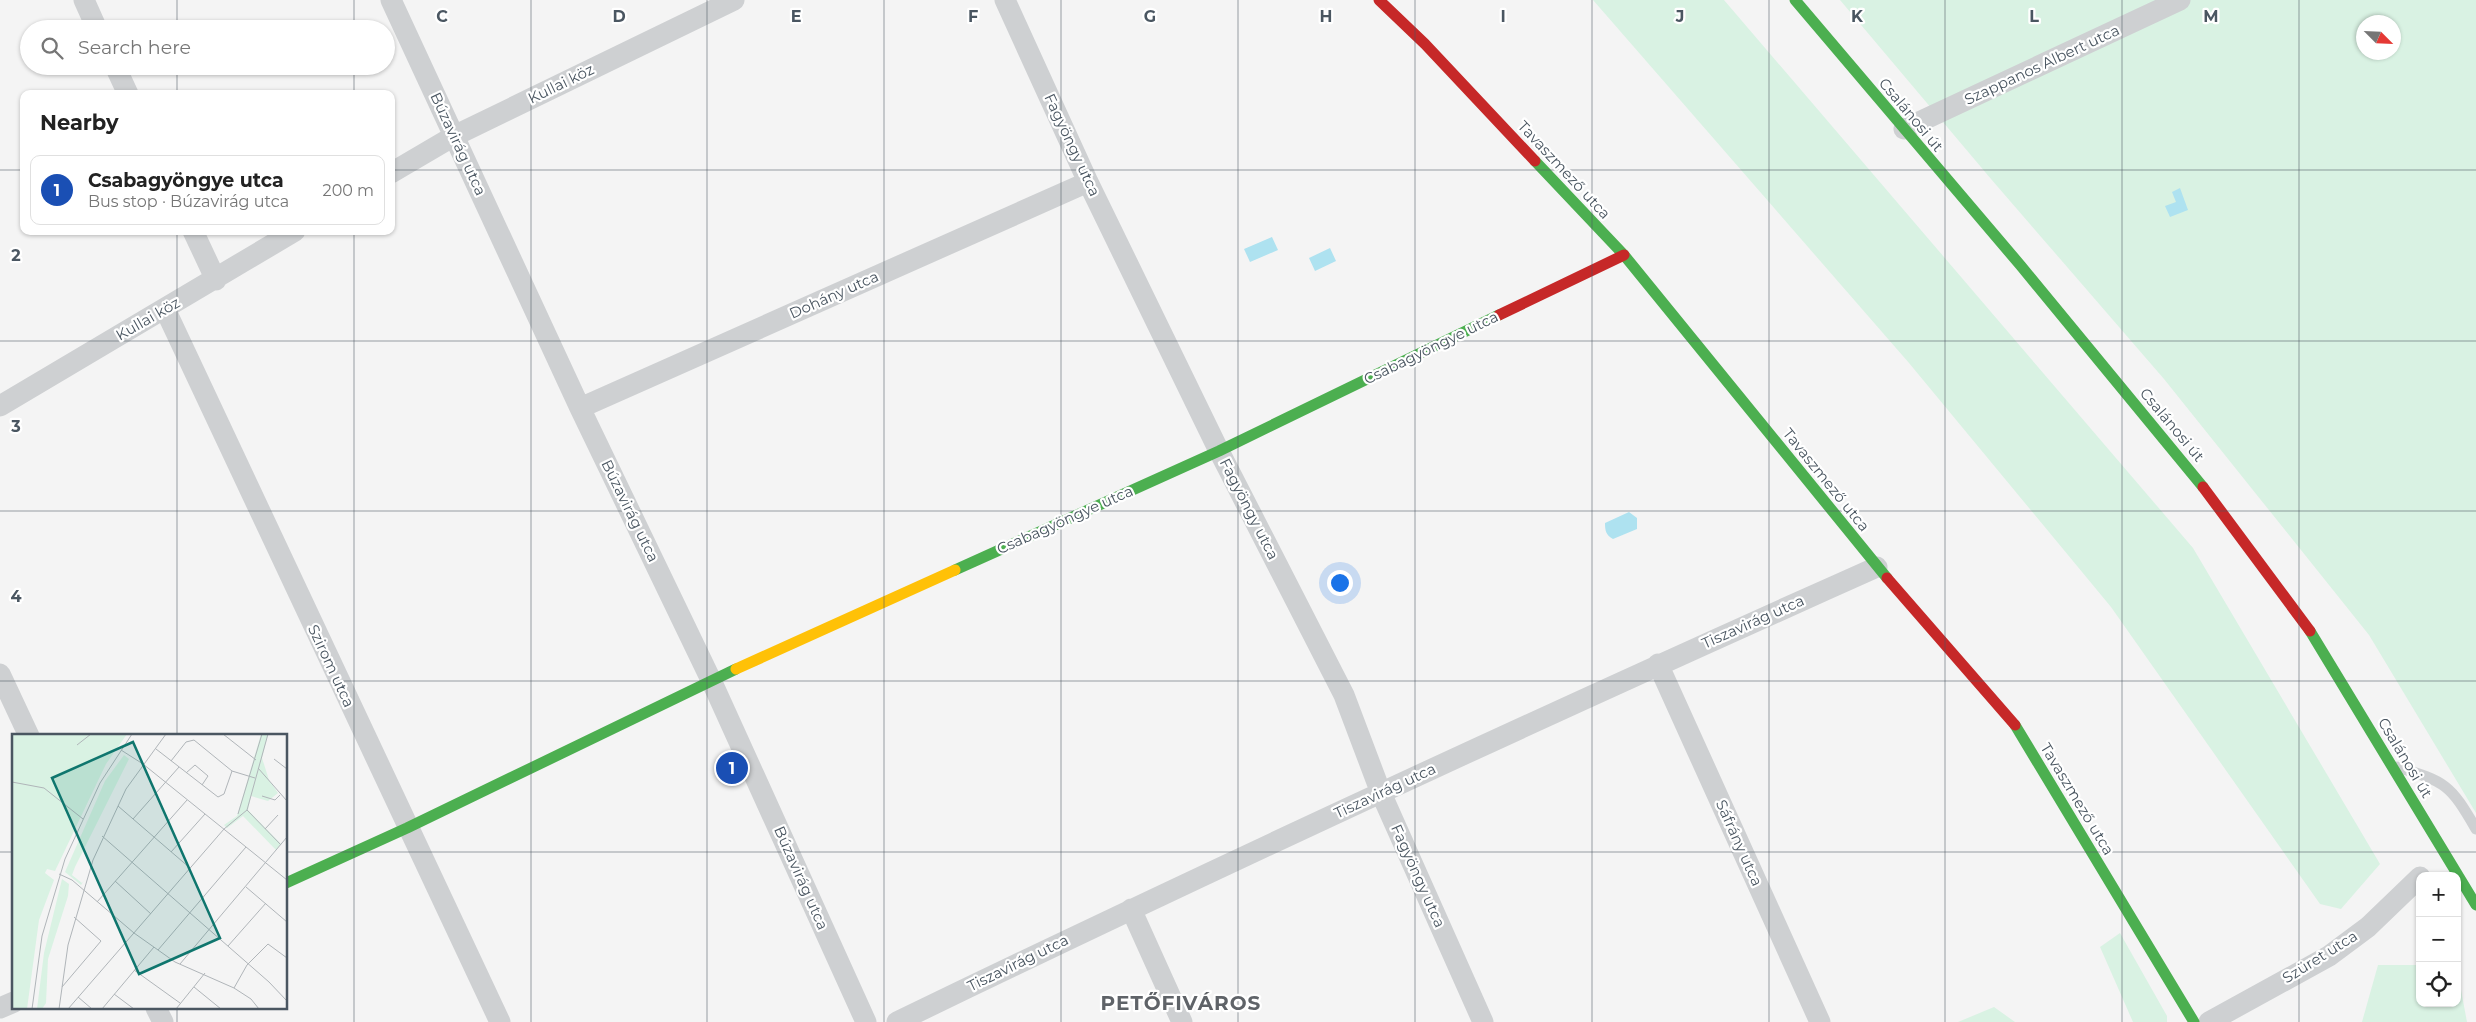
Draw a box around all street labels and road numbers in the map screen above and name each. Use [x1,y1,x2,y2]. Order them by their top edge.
street label: Szappanos Albert utca [1961,20,2122,109]
street label: Kullai köz [525,59,597,108]
street label: Csalánosi út [1875,74,1948,155]
street label: Búzavirág utca [426,89,491,198]
street label: Fagyöngy utca [1040,90,1105,199]
street label: Tavaszmező utca [1514,117,1615,223]
street label: Dohány utca [786,266,881,323]
street label: Kullai köz [112,292,184,345]
street label: Csabagyöngye utca [1360,307,1501,388]
street label: Csalánosi út [2136,384,2209,465]
street label: Tavaszmező utca [1779,424,1874,535]
street label: Fagyöngy utca [1216,455,1283,563]
street label: Búzavirág utca [597,456,663,565]
street label: Csabagyöngye utca [994,481,1136,558]
street label: Tiszavirág utca [1699,590,1807,653]
street label: Szirom utca [304,621,359,710]
street label: Csalánosi út [2374,714,2437,801]
street label: Tavaszmező utca [2036,739,2118,858]
street label: Tiszavirág utca [1331,759,1439,822]
street label: Sáfrány utca [1712,797,1767,889]
street label: Fagyöngy utca [1387,821,1450,930]
street label: Búzavirág utca [770,823,833,933]
street label: Szüret utca [2279,926,2361,987]
street label: Tiszavirág utca [964,930,1071,995]

